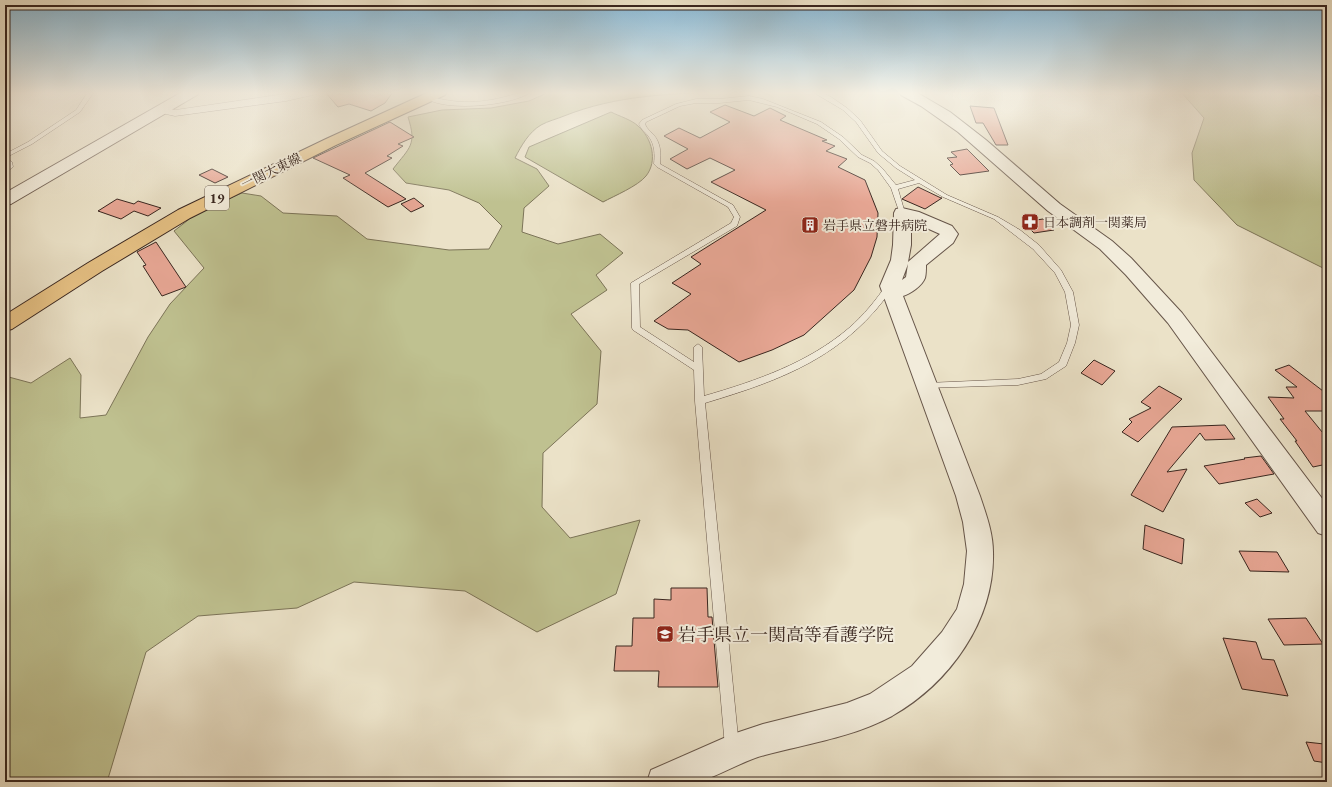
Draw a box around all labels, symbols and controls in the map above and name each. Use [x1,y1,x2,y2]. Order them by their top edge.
street label: 一関大東線 [238,149,304,193]
road number: 19 [205,186,229,210]
pharmacy icon: 日本調剤一関薬局 [1020,212,1040,232]
place label: 日本調剤一関薬局 [1043,214,1147,231]
building icon: 岩手県立磐井病院 [800,215,820,235]
place label: 岩手県立磐井病院 [823,217,927,234]
place label: 岩手県立一関高等看護学院 [678,623,894,646]
school or university icon: 岩手県立一関高等看護学院 [655,624,675,644]

